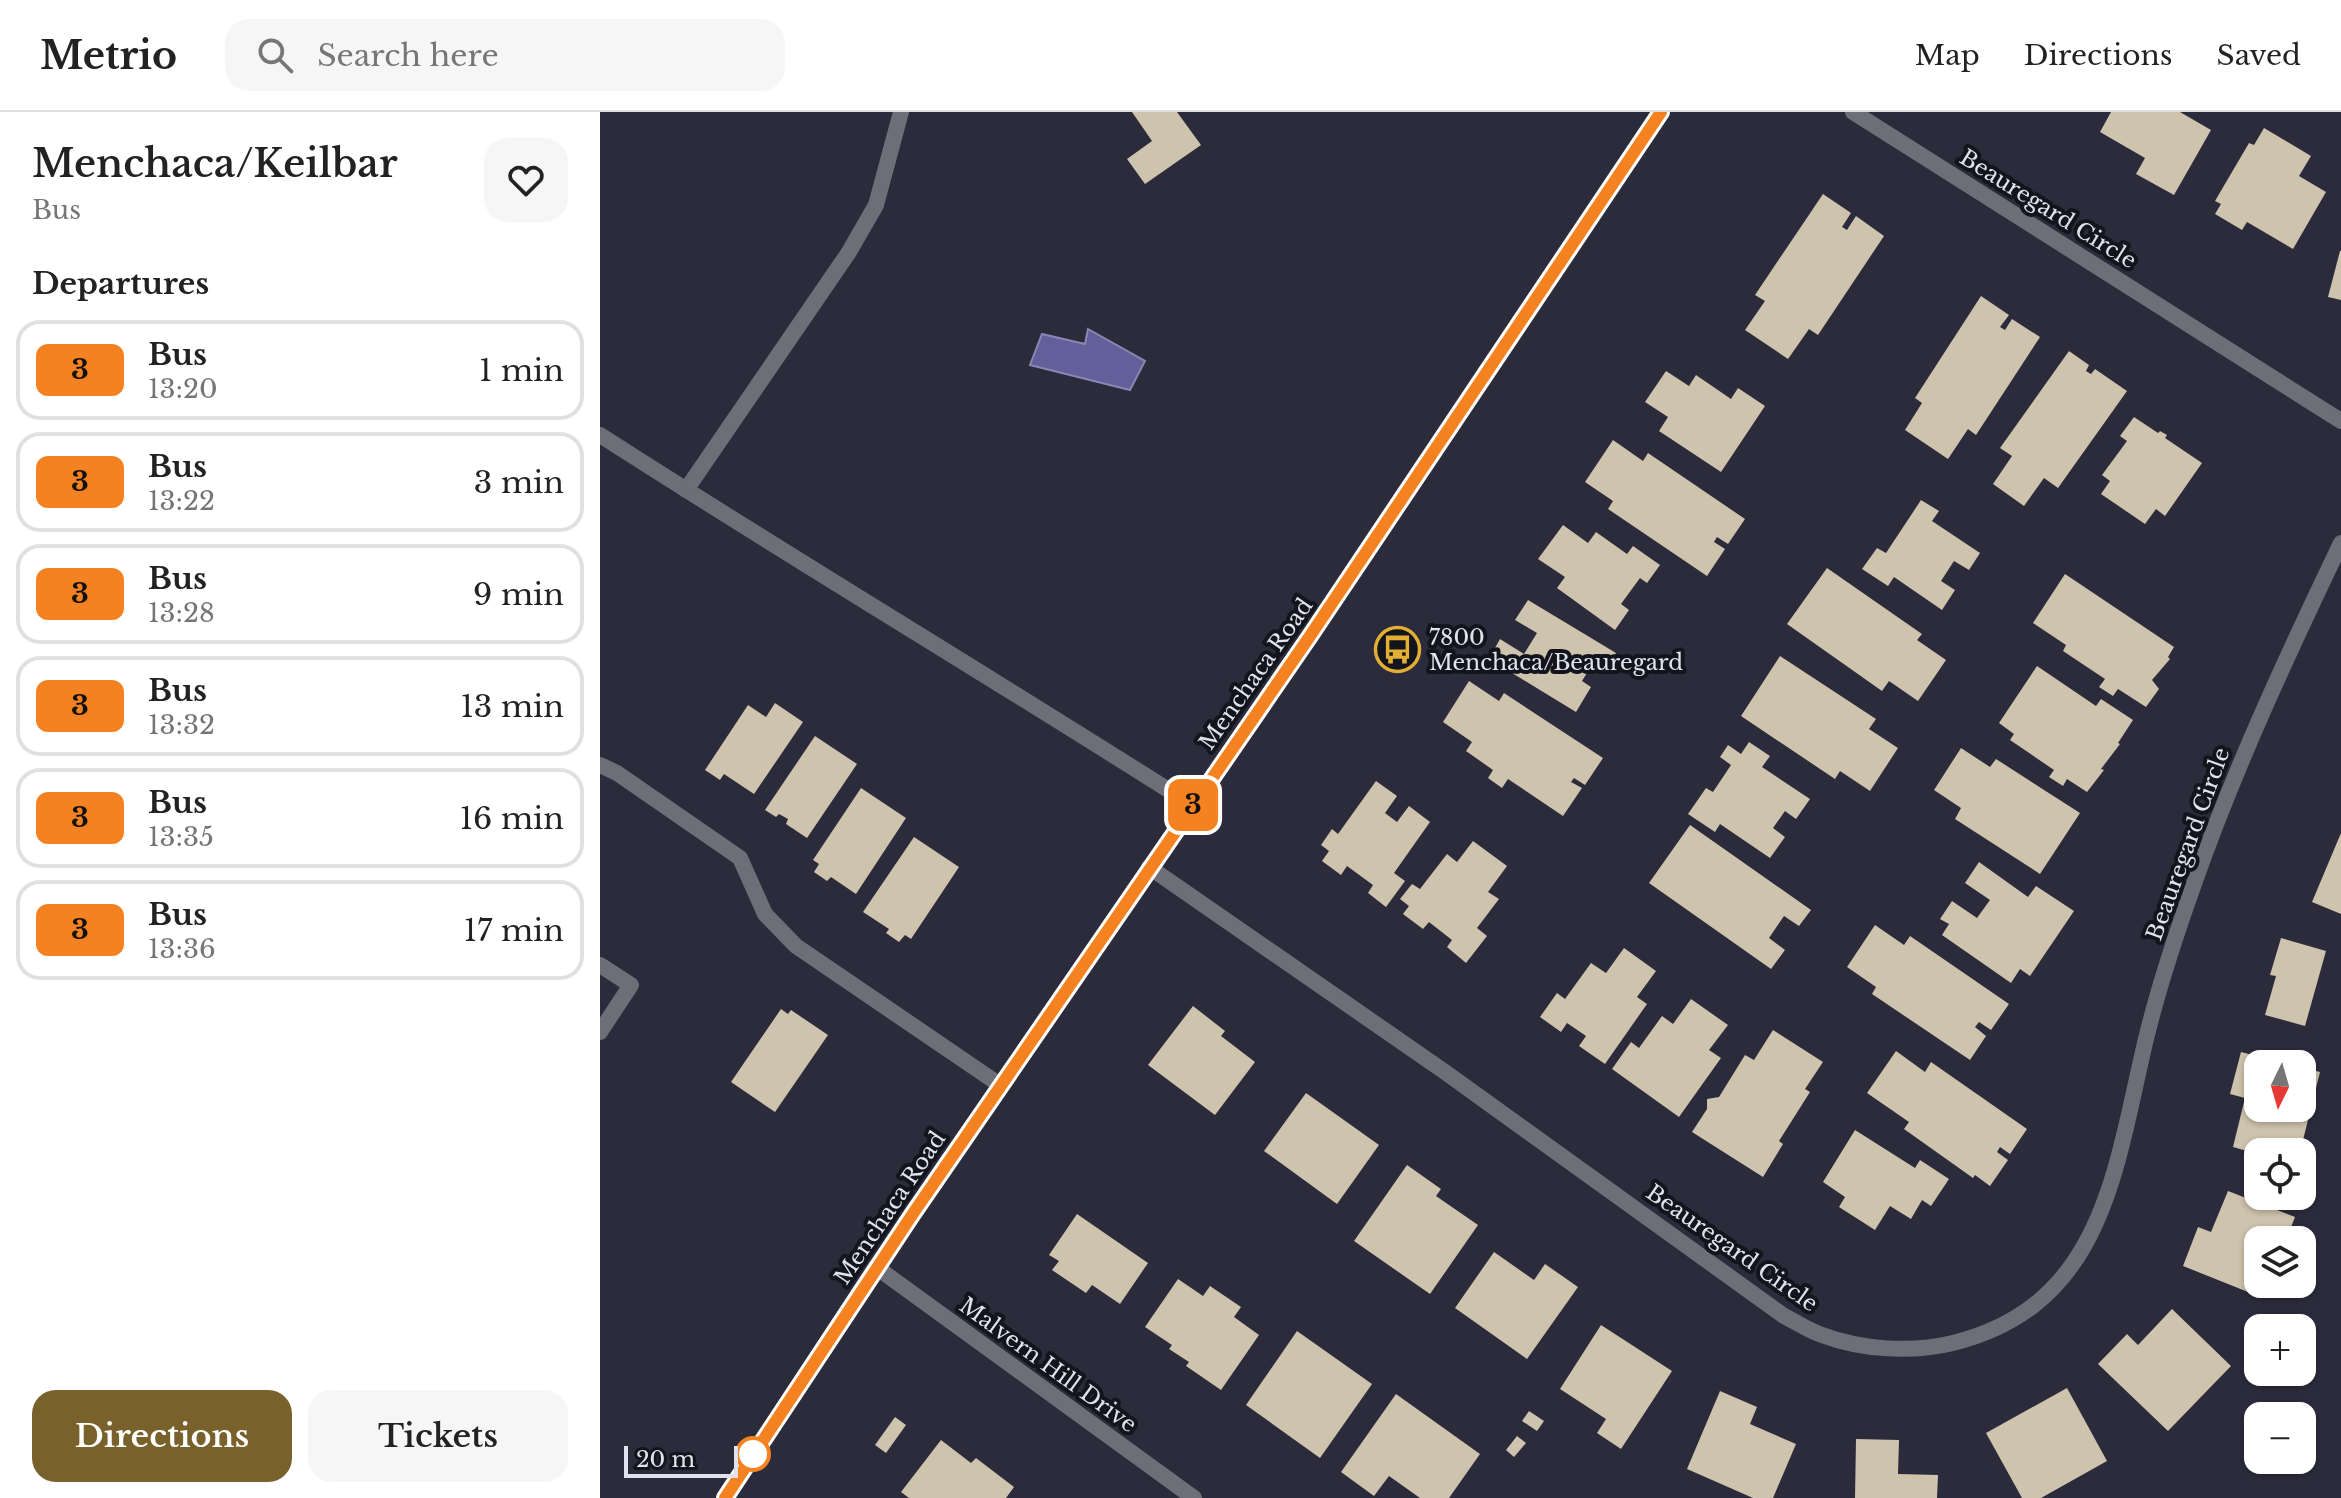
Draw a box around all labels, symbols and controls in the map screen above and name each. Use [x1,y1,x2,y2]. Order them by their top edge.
search box [225,19,785,91]
text: Metrio [40,32,177,79]
icon: search [253,33,297,77]
text: Search here [317,37,499,74]
text: Map [1915,38,1980,73]
text: Directions [2024,38,2173,73]
text: Saved [2217,38,2301,73]
button: heart [484,138,568,222]
text: Menchaca/Keilbar [32,140,398,187]
street label: Beauregard Circle [1955,144,2141,274]
text: Bus [32,194,81,226]
text: Departures [32,265,209,302]
text: Bus [148,336,207,373]
text: 3 [71,352,89,387]
text: 1 min [479,352,564,389]
text: 13:20 [148,373,218,405]
text: Bus [148,448,207,485]
text: 3 [71,464,89,499]
text: 3 min [474,464,564,501]
text: 13:22 [148,485,215,517]
text: Bus [148,560,207,597]
text: 3 [71,576,89,611]
text: 9 min [473,576,564,613]
street label: Menchaca Road [1194,593,1318,755]
text: 13:28 [148,597,215,629]
place label: 7800 Menchaca/Beauregard [1429,624,1683,676]
bus stop icon: 7800 Menchaca/Beauregard [1374,626,1422,674]
text: Bus [148,672,207,709]
text: 3 [71,688,89,723]
text: 13 min [460,688,564,725]
text: 13:32 [148,709,215,741]
street label: Beauregard Circle [2141,744,2235,944]
line badge: 3 [1167,779,1219,831]
text: Bus [148,784,207,821]
text: 3 [1184,787,1202,822]
text: 3 [71,800,89,835]
text: 16 min [460,800,564,837]
text: 13:35 [148,821,214,853]
text: Bus [148,896,207,933]
text: 3 [71,912,89,947]
text: 17 min [464,912,564,949]
text: 13:36 [148,933,216,965]
north arrow [2244,1050,2316,1122]
map controls [2244,1050,2316,1474]
street label: Menchaca Road [829,1126,951,1290]
button: locate [2244,1138,2316,1210]
street label: Beauregard Circle [1641,1179,1823,1317]
button: layers [2244,1226,2316,1298]
street label: Malvern Hill Drive [954,1292,1142,1438]
button: + [2244,1314,2316,1386]
button: Directions [32,1390,292,1482]
button: Tickets [308,1390,568,1482]
button: − [2244,1402,2316,1474]
unlabelled marker [736,1437,770,1471]
scale bar [624,1442,738,1478]
text: 20 m [636,1446,695,1473]

